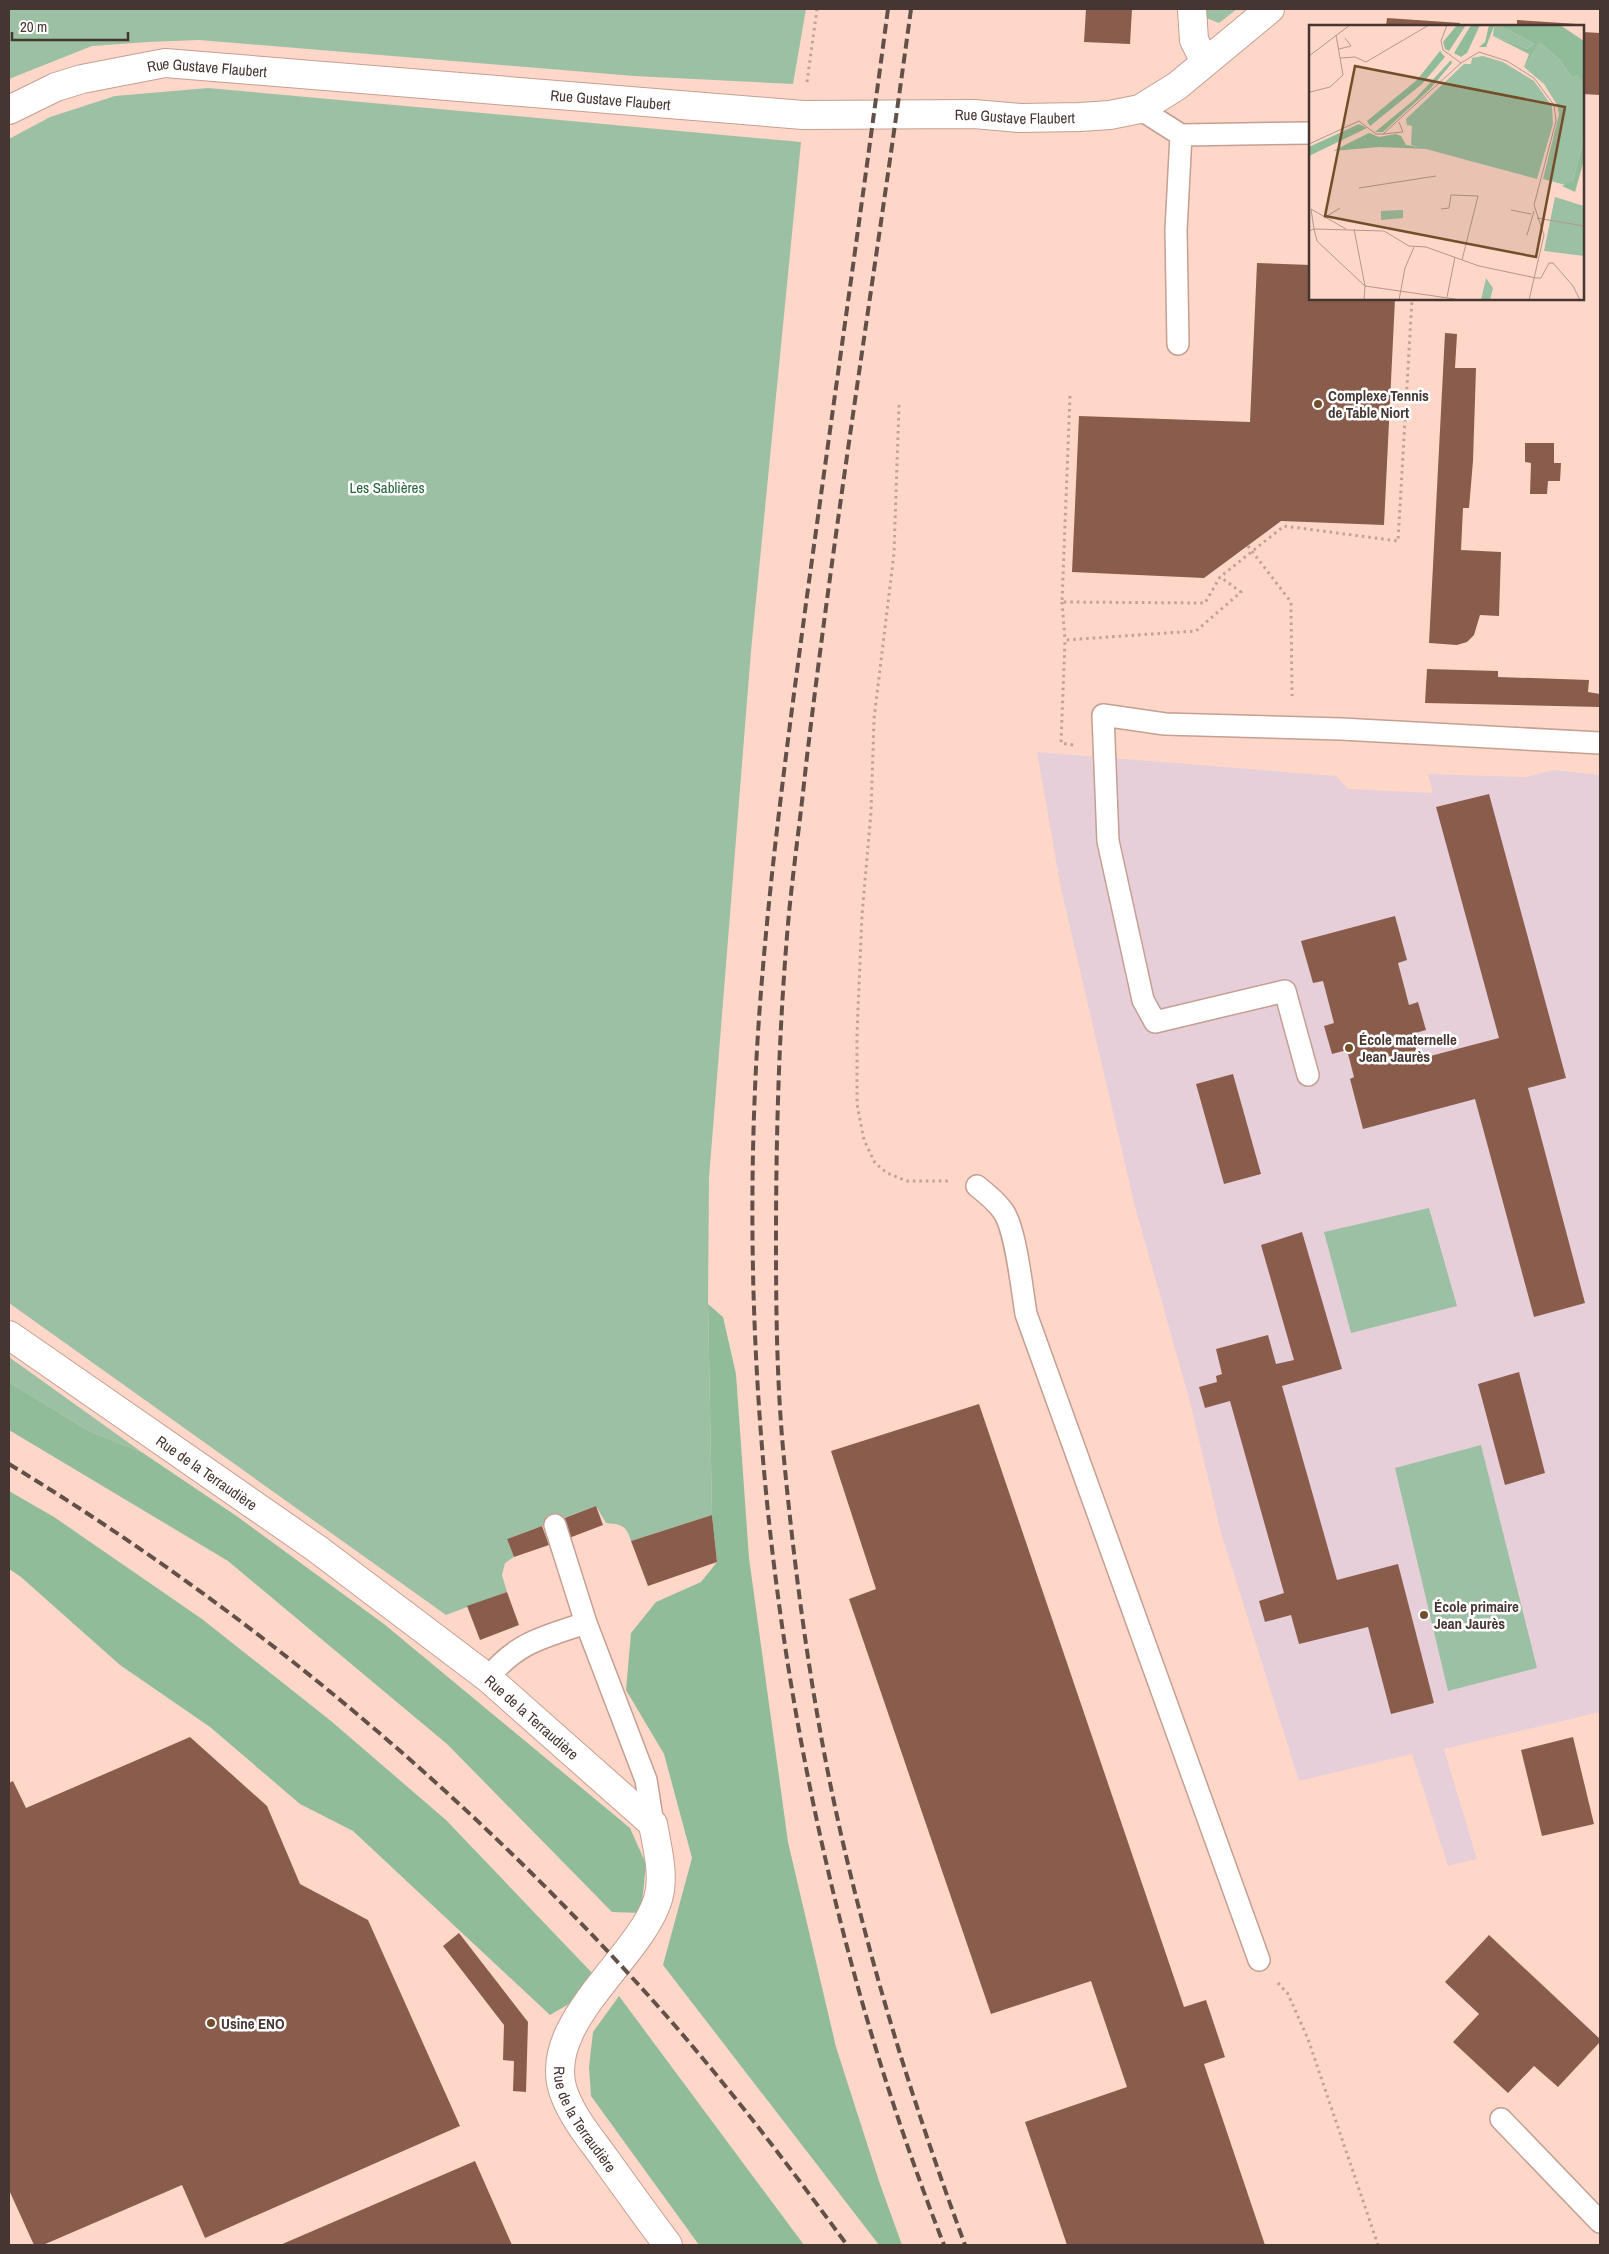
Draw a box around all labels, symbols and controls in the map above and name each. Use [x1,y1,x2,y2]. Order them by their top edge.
scale bar [12,10,129,42]
text: 20 m [20,16,47,37]
inset map [1309,25,1584,300]
street label: Rue Gustave Flaubert [145,52,268,82]
street label: Rue Gustave Flaubert [550,84,672,115]
street label: Rue Gustave Flaubert [955,103,1076,129]
place label: Complexe Tennis de Table Niort [1328,385,1429,423]
marker: Complexe Tennis de Table Niort [1312,398,1324,410]
park label: Les Sablières [349,477,425,498]
place label: École maternelle Jean Jaurès [1359,1029,1457,1067]
marker: École maternelle Jean Jaurès [1343,1042,1355,1054]
street label: Rue de la Terraudière [152,1430,262,1515]
place label: École primaire Jean Jaurès [1434,1596,1519,1634]
marker: École primaire Jean Jaurès [1418,1609,1430,1621]
street label: Rue de la Terraudière [481,1670,584,1764]
place label: Usine ENO [221,2013,285,2034]
marker: Usine ENO [205,2017,217,2029]
street label: Rue de la Terraudière [549,2066,622,2176]

